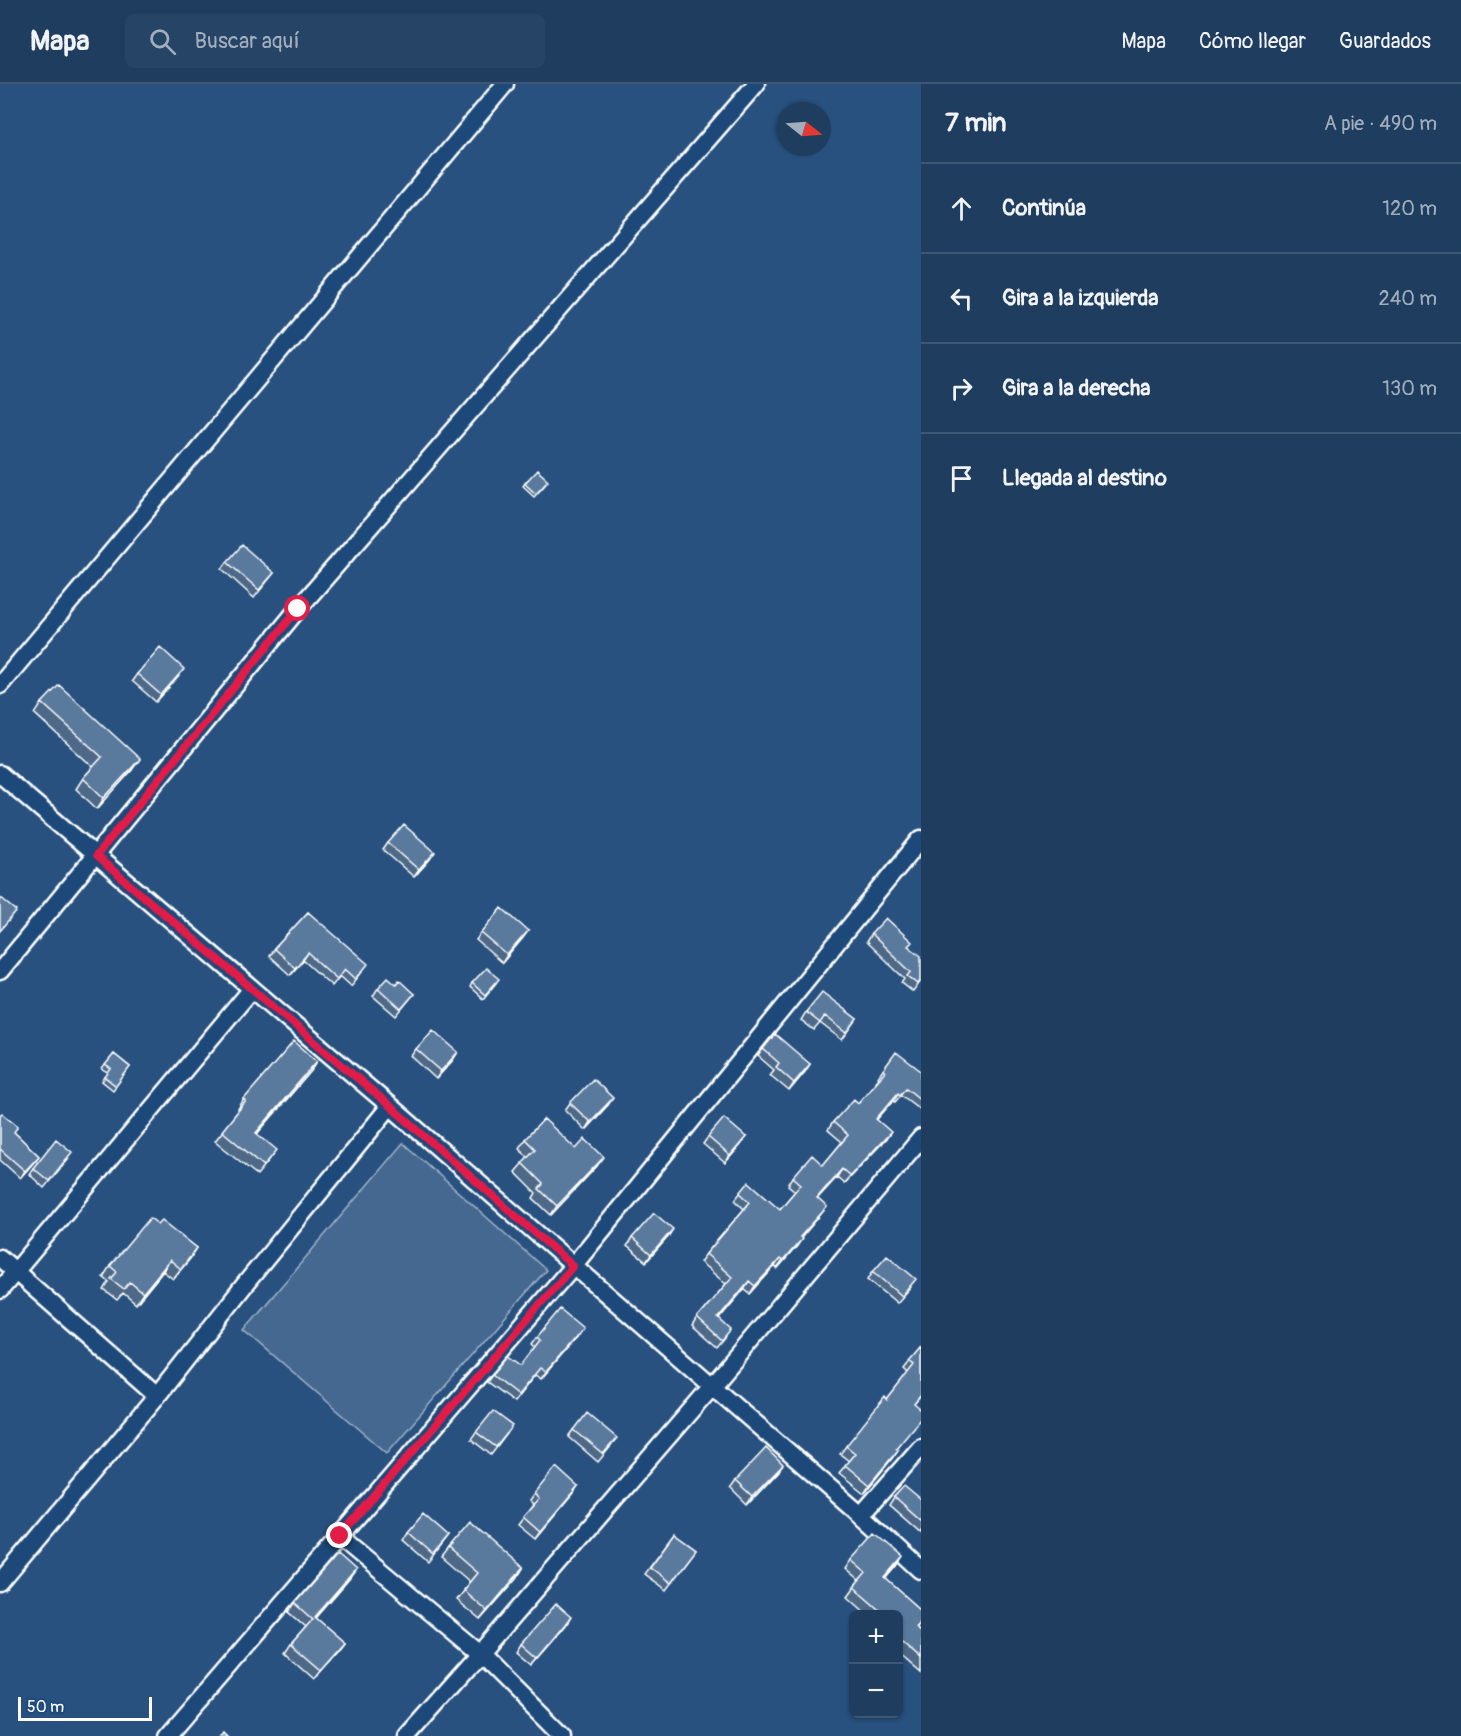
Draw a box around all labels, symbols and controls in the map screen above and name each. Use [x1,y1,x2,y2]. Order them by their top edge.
search box [125,14,545,68]
text: Mapa [30,24,89,59]
icon: search [146,25,179,58]
text: Buscar aquí [194,27,300,55]
text: Mapa [1121,28,1166,55]
text: Cómo llegar [1199,28,1306,55]
text: Guardados [1339,28,1431,55]
north arrow [777,102,831,156]
text: 7 min [945,107,1007,139]
text: A pie · 490 m [1324,111,1437,136]
icon: ahead [945,192,978,225]
text: Continúa [1002,194,1086,222]
text: 120 m [1382,196,1437,221]
icon: left [945,282,978,315]
text: Gira a la izquierda [1002,284,1159,312]
text: 240 m [1378,286,1437,311]
icon: right [945,372,978,405]
text: Gira a la derecha [1002,374,1150,402]
text: 130 m [1382,376,1437,401]
icon: arrive [945,462,978,495]
text: Llegada al destino [1002,464,1167,492]
route start [284,595,310,621]
route end [326,1522,352,1548]
map controls [849,1610,903,1718]
button: + [849,1610,903,1664]
button: − [849,1664,903,1718]
scale bar [18,1694,152,1722]
text: 50 m [27,1697,64,1717]

